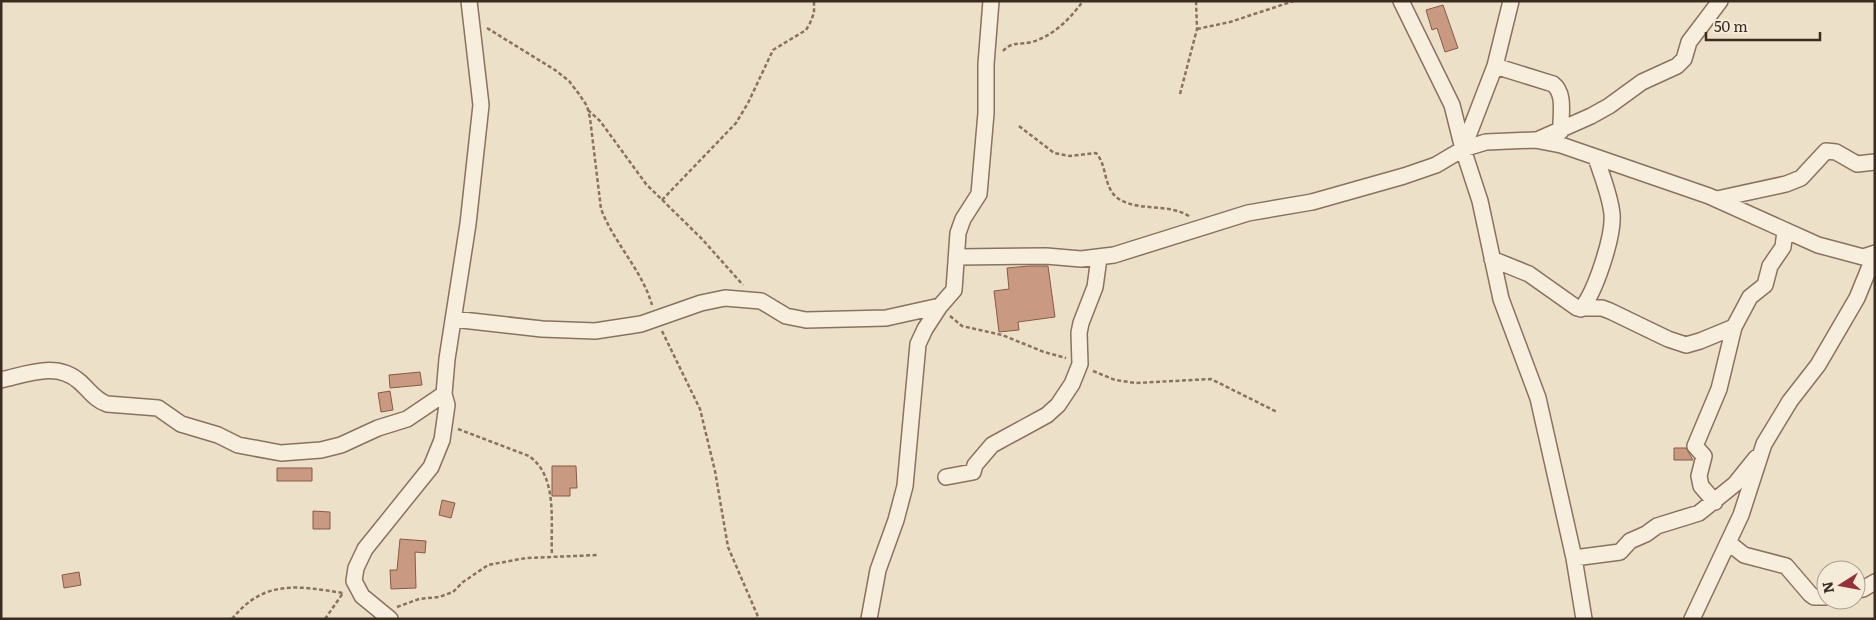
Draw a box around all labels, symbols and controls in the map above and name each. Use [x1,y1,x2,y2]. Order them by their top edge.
scale bar [1706,10,1820,42]
text: 50 m [1714,14,1748,37]
north arrow [1816,560,1866,610]
text: N [1816,580,1838,595]

